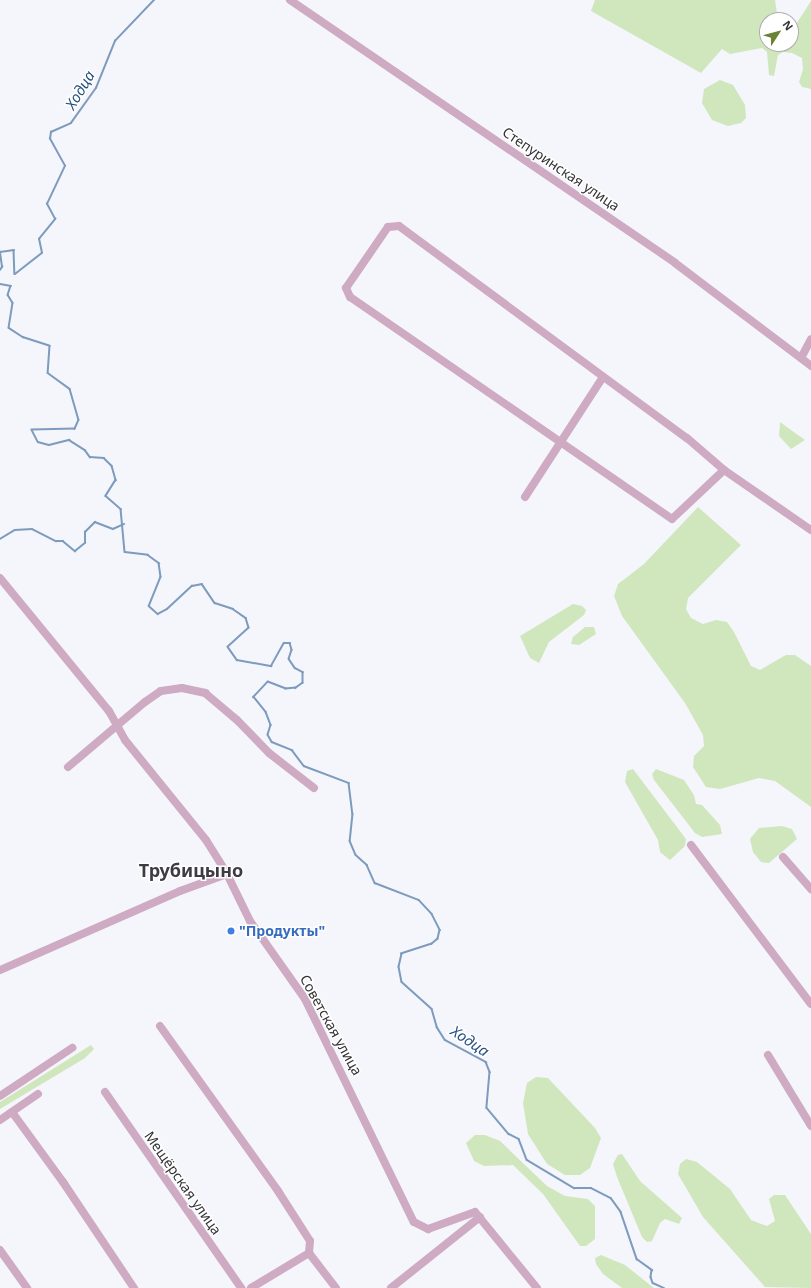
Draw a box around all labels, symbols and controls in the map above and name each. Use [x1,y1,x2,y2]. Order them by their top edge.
north arrow [759,12,799,52]
text: N [780,17,797,33]
water label: Ходца [61,67,99,113]
street label: Степуринская улица [499,124,623,214]
district label: Трубицыно [139,859,243,881]
place label: "Продукты" [239,923,325,939]
marker: "Продукты" [226,926,236,936]
street label: Советская улица [296,972,366,1078]
water label: Ходца [448,1022,492,1060]
street label: Мещёрская улица [141,1128,225,1238]

